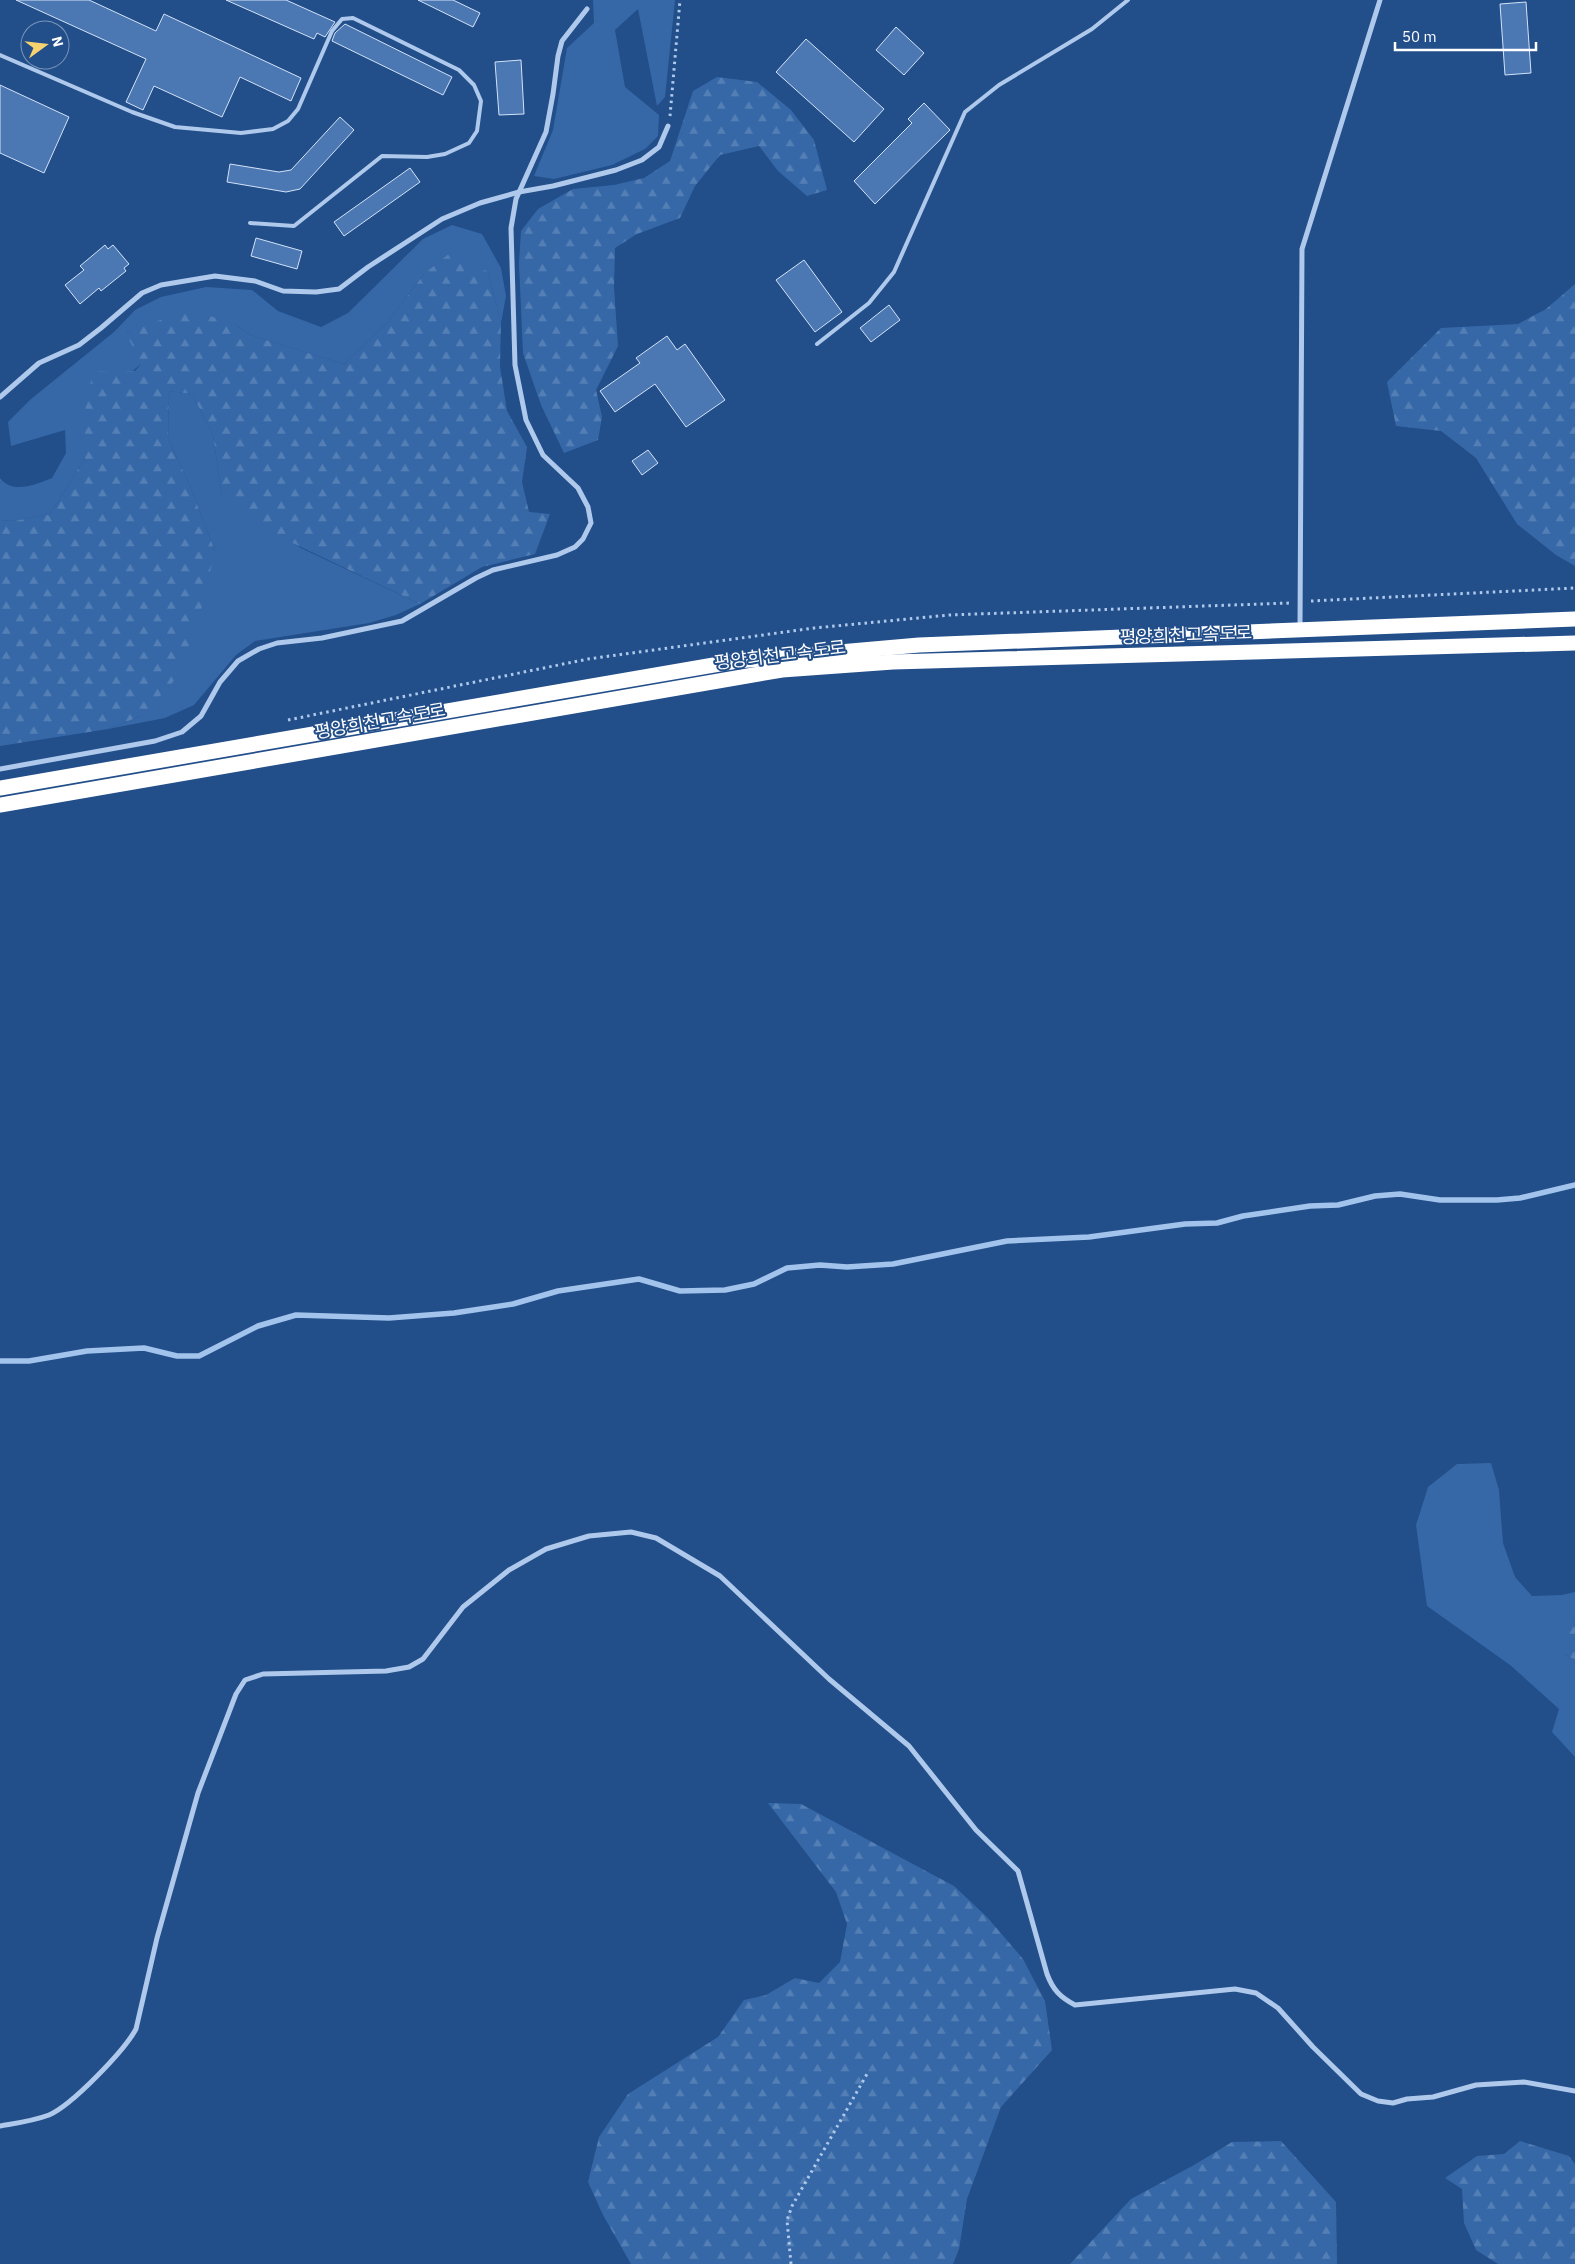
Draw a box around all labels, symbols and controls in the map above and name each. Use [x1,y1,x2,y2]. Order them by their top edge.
north arrow [20,20,70,70]
scale bar [1395,20,1536,52]
text: 50 m [1402,27,1437,46]
text: N [48,34,68,49]
street label: 평양희천고속도로 [1119,621,1253,648]
street label: 평양희천고속도로 [713,635,847,674]
street label: 평양희천고속도로 [313,698,447,743]

